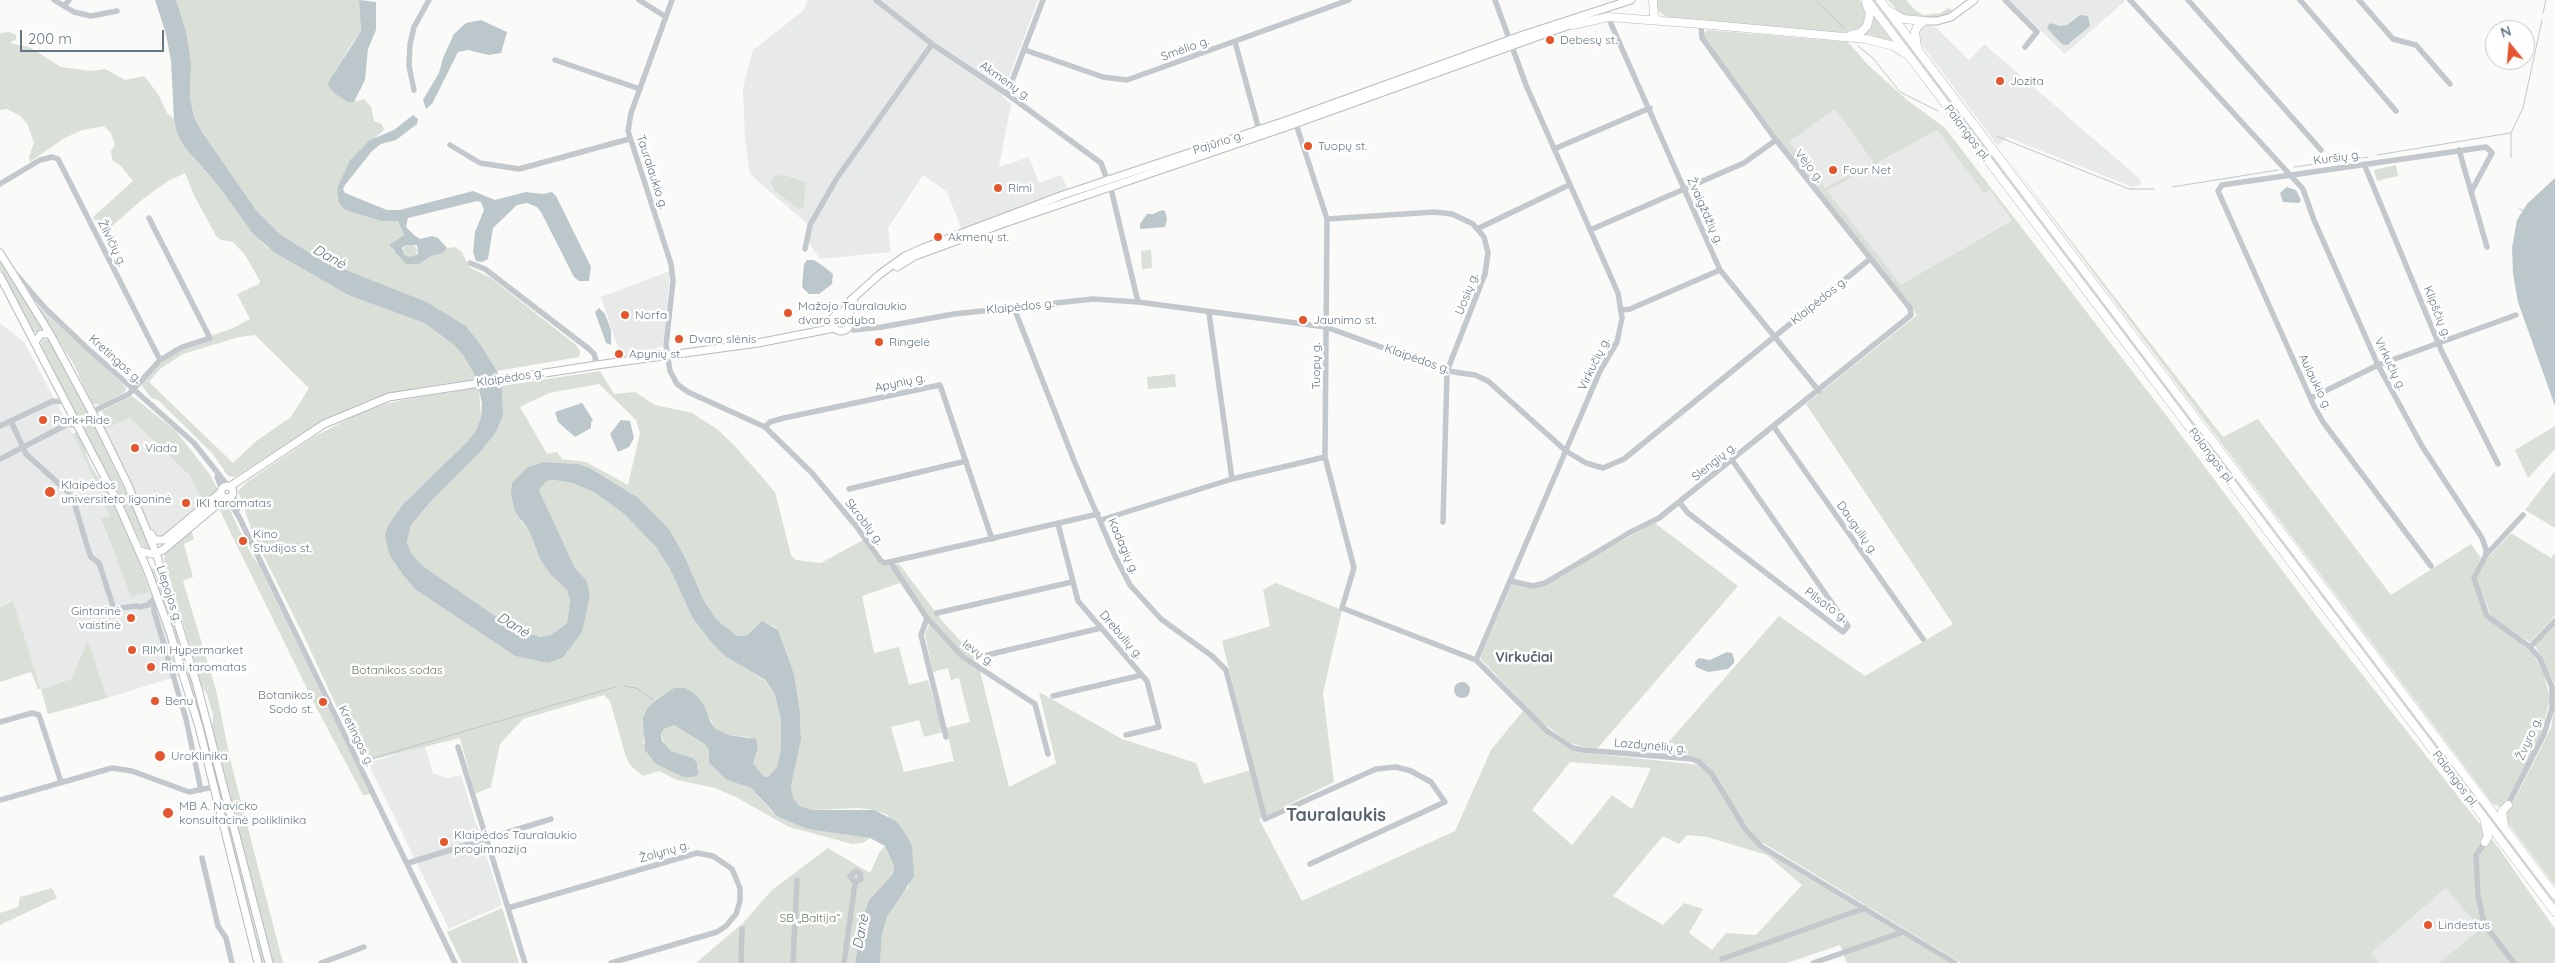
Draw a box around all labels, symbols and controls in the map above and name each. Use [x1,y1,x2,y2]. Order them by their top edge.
scale bar [22,20,166,52]
north arrow [2485,20,2535,70]
text: N [2498,22,2513,42]
text: 200 m [28,29,72,48]
place label: Debesų st. [1560,33,1617,47]
street label: Smėlio g. [1159,34,1211,64]
marker: Debesų st. [1544,34,1556,46]
street label: Akmenų g. [977,58,1033,104]
place label: Jozita [2010,74,2044,88]
marker: Jozita [1994,75,2006,87]
street label: Palangos pl. [1941,102,1993,164]
street label: Pajūrio g. [1191,128,1245,158]
street label: Tauralaukio g. [633,133,671,211]
place label: Tuopų st. [1318,139,1367,153]
marker: Tuopų st. [1302,140,1314,152]
street label: Vėjo g. [1791,147,1827,185]
street label: Kuršių g. [2313,148,2361,168]
place label: Four Net [1843,163,1891,177]
marker: Four Net [1827,164,1839,176]
street label: Žvaigždžių g. [1684,175,1726,247]
place label: Rimi [1008,181,1032,195]
marker: Rimi [992,182,1004,194]
street label: Žilvičių g. [95,217,129,269]
place label: Akmenų st. [948,230,1009,244]
marker: Akmenų st. [932,231,944,243]
water label: Danė [310,241,348,273]
street label: Uosių g. [1452,271,1482,317]
street label: Klaipėdos g. [1788,274,1850,328]
street label: Klipščių g. [2420,284,2454,340]
street label: Klaipėdos g. [986,296,1054,318]
place label: Mažojo Tauralaukio dvaro sodyba [798,299,907,327]
marker: Mažojo Tauralaukio dvaro sodyba [782,307,794,319]
place label: Norfa [635,308,667,322]
marker: Norfa [619,309,631,321]
place label: Jaunimo st. [1313,313,1377,327]
marker: Jaunimo st. [1297,314,1309,326]
street label: Kretingos g. [86,332,144,386]
place label: Dvaro slėnis [689,332,756,346]
marker: Dvaro slėnis [673,333,685,345]
place label: Ringelė [889,335,930,349]
street label: Virkučių g. [1575,335,1613,393]
street label: Virkučių g. [2371,335,2409,393]
marker: Ringelė [873,336,885,348]
street label: Klaipėdos g. [1383,341,1451,377]
street label: Tuopų g. [1309,343,1323,389]
place label: Apynių st. [629,347,682,361]
marker: Apynių st. [613,348,625,360]
street label: Aulaukio g. [2295,352,2335,412]
street label: Klaipėdos g. [475,366,545,390]
street label: Apynių g. [874,371,926,395]
place label: Park+Ride [53,413,110,427]
marker: Park+Ride [37,414,49,426]
street label: Palangos pl. [2185,425,2237,487]
street label: Slengių g. [1689,440,1739,484]
place label: Viada [145,441,177,455]
marker: Viada [129,442,141,454]
place label: Klaipėdos universiteto ligoninė [61,478,172,506]
marker: Klaipėdos universiteto ligoninė [43,485,57,499]
place label: IKI taromatas [196,496,272,510]
street label: Skroblų g. [842,496,886,548]
marker: IKI taromatas [180,497,192,509]
street label: Daugulių g. [1833,499,1881,557]
street label: Kadagių g. [1104,516,1142,576]
place label: Kino Studijos st. [253,527,312,555]
marker: Kino Studijos st. [237,535,249,547]
street label: Liepojos g. [153,564,185,624]
street label: Pilsoto g. [1802,585,1850,625]
place label: Gintarinė vaistinė [71,604,121,632]
street label: Drebulių g. [1096,608,1146,662]
water label: Danė [494,609,532,641]
marker: Gintarinė vaistinė [125,612,137,624]
street label: Ievų g. [959,637,997,669]
place label: RIMI Hypermarket [142,643,243,657]
marker: RIMI Hypermarket [126,644,138,656]
district label: Virkučiai [1495,650,1553,666]
place label: Rimi taromatas [161,660,247,674]
marker: Rimi taromatas [145,661,157,673]
park label: Botanikos sodas [351,663,443,677]
place label: Botanikos Sodo st. [258,688,313,716]
place label: Benu [165,694,193,708]
marker: Benu [149,695,161,707]
marker: Botanikos Sodo st. [317,696,329,708]
street label: Kretingos g. [335,703,377,769]
street label: Žvyro g. [2513,715,2545,763]
street label: Lazdynėlių g. [1613,736,1687,756]
street label: Palangos pl. [2429,748,2481,810]
marker: UroKlinika [153,749,167,763]
place label: UroKlinika [171,749,228,763]
place label: MB A. Navicko konsultacinė poliklinika [179,799,306,827]
district label: Tauralaukis [1286,805,1386,827]
marker: MB A. Navicko konsultacinė poliklinika [161,806,175,820]
place label: Klaipėdos Tauralaukio progimnazija [454,828,577,856]
marker: Klaipėdos Tauralaukio progimnazija [438,836,450,848]
street label: Žolynų g. [637,838,691,866]
park label: SB „Baltija“ [780,911,840,925]
water label: Danė [849,913,873,951]
place label: Lindestus [2438,918,2490,932]
marker: Lindestus [2422,919,2434,931]

